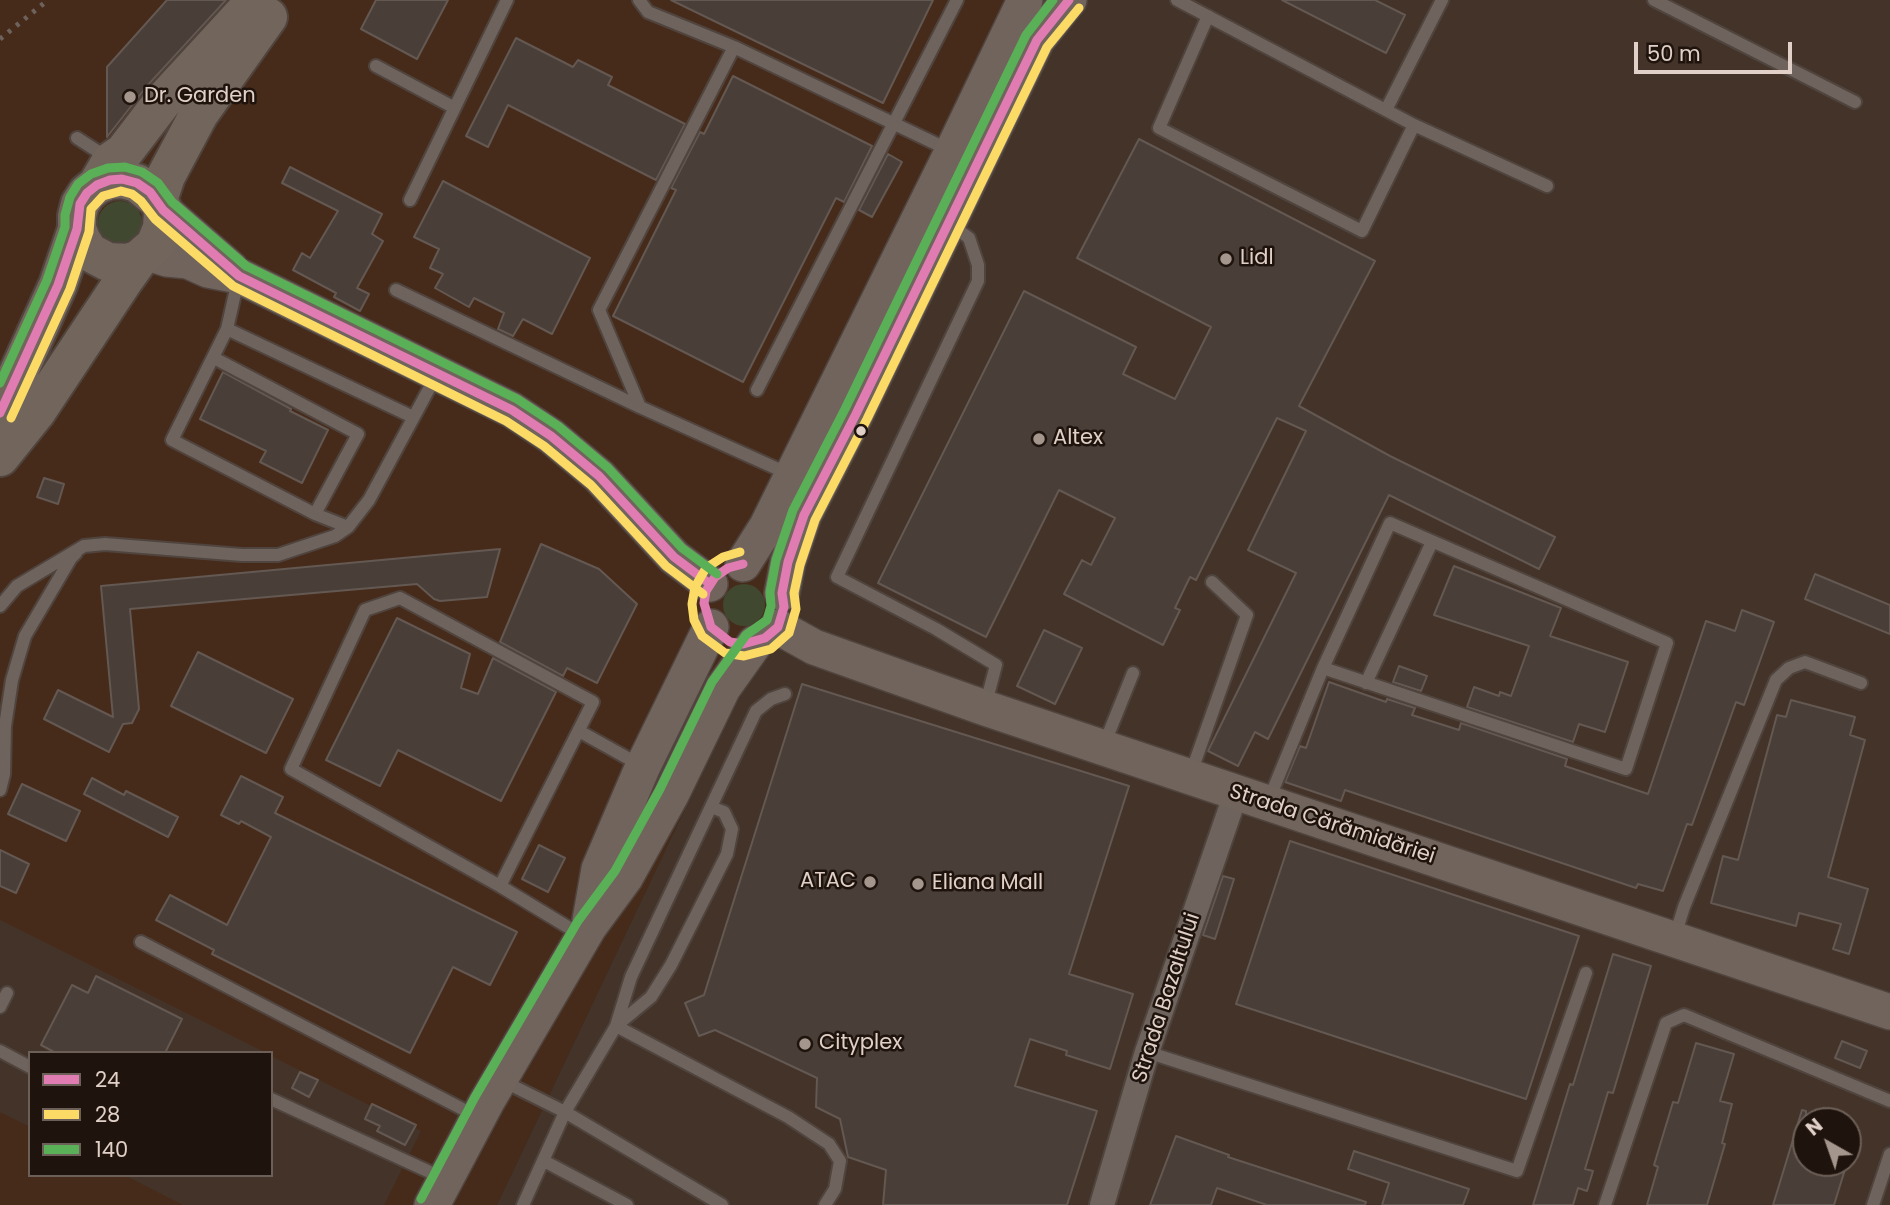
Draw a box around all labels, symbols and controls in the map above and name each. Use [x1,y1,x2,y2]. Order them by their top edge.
scale bar [1638,28,1796,72]
text: 50 m [1647,39,1701,68]
place label: Dr. Garden [144,84,256,110]
marker: Dr. Garden [122,89,138,105]
place label: Lidl [1240,246,1274,272]
marker: Lidl [1218,251,1234,267]
unlabelled marker [854,424,868,438]
place label: Altex [1053,426,1103,452]
marker: Altex [1031,431,1047,447]
street label: Strada Cărămidăriei [1226,780,1438,870]
place label: ATAC [800,869,856,895]
place label: Eliana Mall [932,871,1043,897]
marker: ATAC [862,874,878,890]
marker: Eliana Mall [910,876,926,892]
street label: Strada Bazaltului [1128,910,1206,1086]
place label: Cityplex [819,1031,902,1057]
marker: Cityplex [797,1036,813,1052]
legend [28,1051,273,1177]
text: 24 [95,1065,120,1094]
text: 28 [95,1100,120,1129]
north arrow [1792,1107,1862,1177]
text: N [1800,1112,1829,1142]
text: 140 [95,1135,128,1164]

